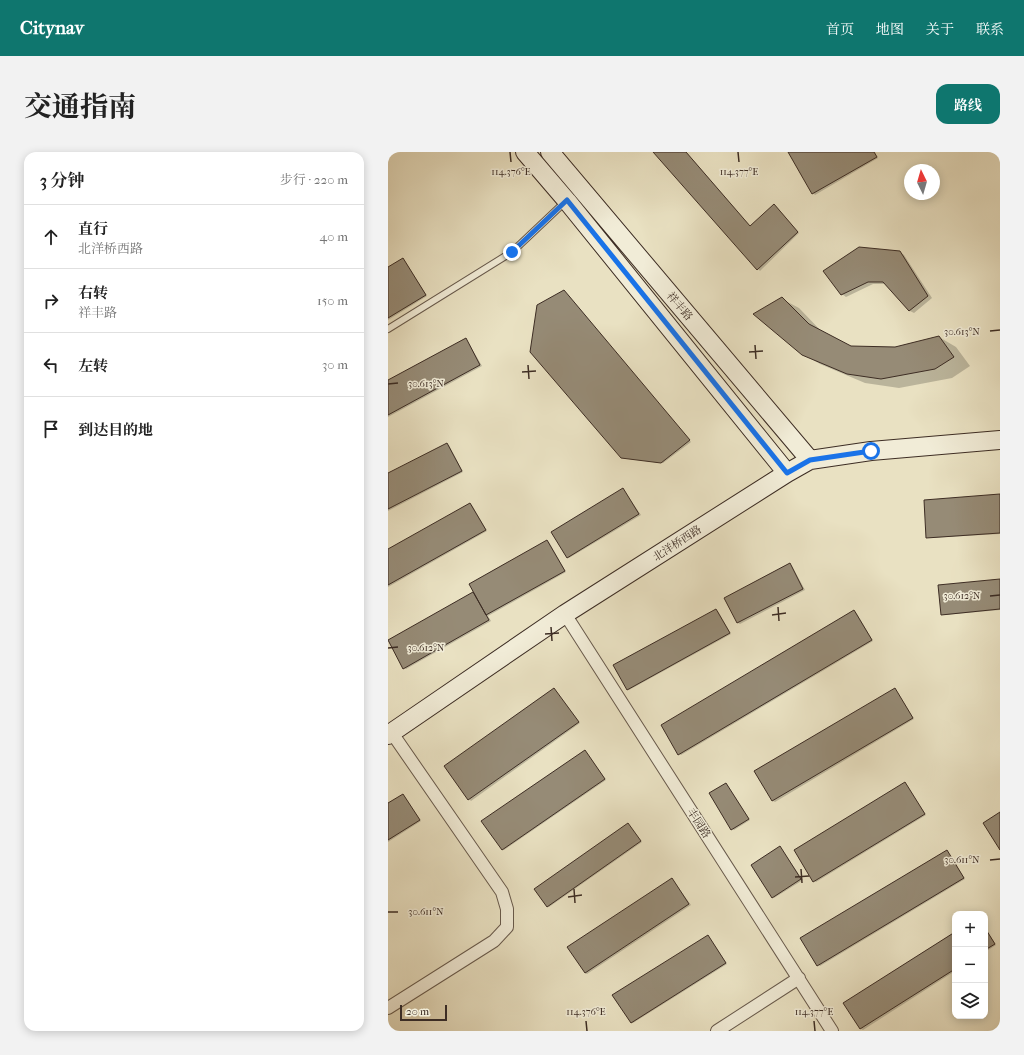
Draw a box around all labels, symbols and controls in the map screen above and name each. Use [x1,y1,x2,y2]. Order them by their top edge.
text: Citynav [20,17,84,39]
text: 首页 [826,21,854,38]
text: 地图 [876,21,904,38]
text: 关于 [926,21,954,38]
text: 联系 [976,21,1004,38]
button: 路线 [936,84,1000,124]
text: 交通指南 [24,90,136,123]
north arrow [904,164,940,200]
text: 114.376°E [491,166,531,178]
text: 114.377°E [720,166,758,178]
text: 3 分钟 [40,170,85,190]
text: 步行 · 220 m [280,172,348,187]
text: 直行 [78,220,108,238]
icon: ahead [40,226,62,248]
text: 40 m [320,229,348,244]
text: 北洋桥西路 [78,241,143,256]
route end [503,243,521,261]
text: 右转 [78,284,108,302]
icon: right [40,290,62,312]
street label: 祥丰路 [664,290,695,323]
text: 150 m [317,293,348,308]
text: 祥丰路 [78,305,117,320]
text: 30.613°N [944,326,980,338]
icon: left [40,354,62,376]
text: 左转 [78,357,108,375]
text: 30 m [322,357,348,372]
text: 30.613°N [408,378,444,390]
icon: arrive [40,418,62,440]
text: 到达目的地 [78,421,153,439]
route start [862,442,880,460]
street label: 北洋桥西路 [651,523,704,564]
text: 30.612°N [944,590,981,602]
text: 30.612°N [408,642,445,654]
street label: 丰园路 [684,806,713,841]
text: 30.611°N [944,854,980,866]
text: 30.611°N [408,906,444,918]
map controls [952,911,988,1019]
button: + [952,911,988,947]
button: − [952,947,988,983]
button: layers [952,983,988,1019]
scale bar [400,1003,447,1022]
text: 20 m [406,1005,429,1018]
text: 114.376°E [566,1006,606,1018]
text: 114.377°E [795,1006,833,1018]

